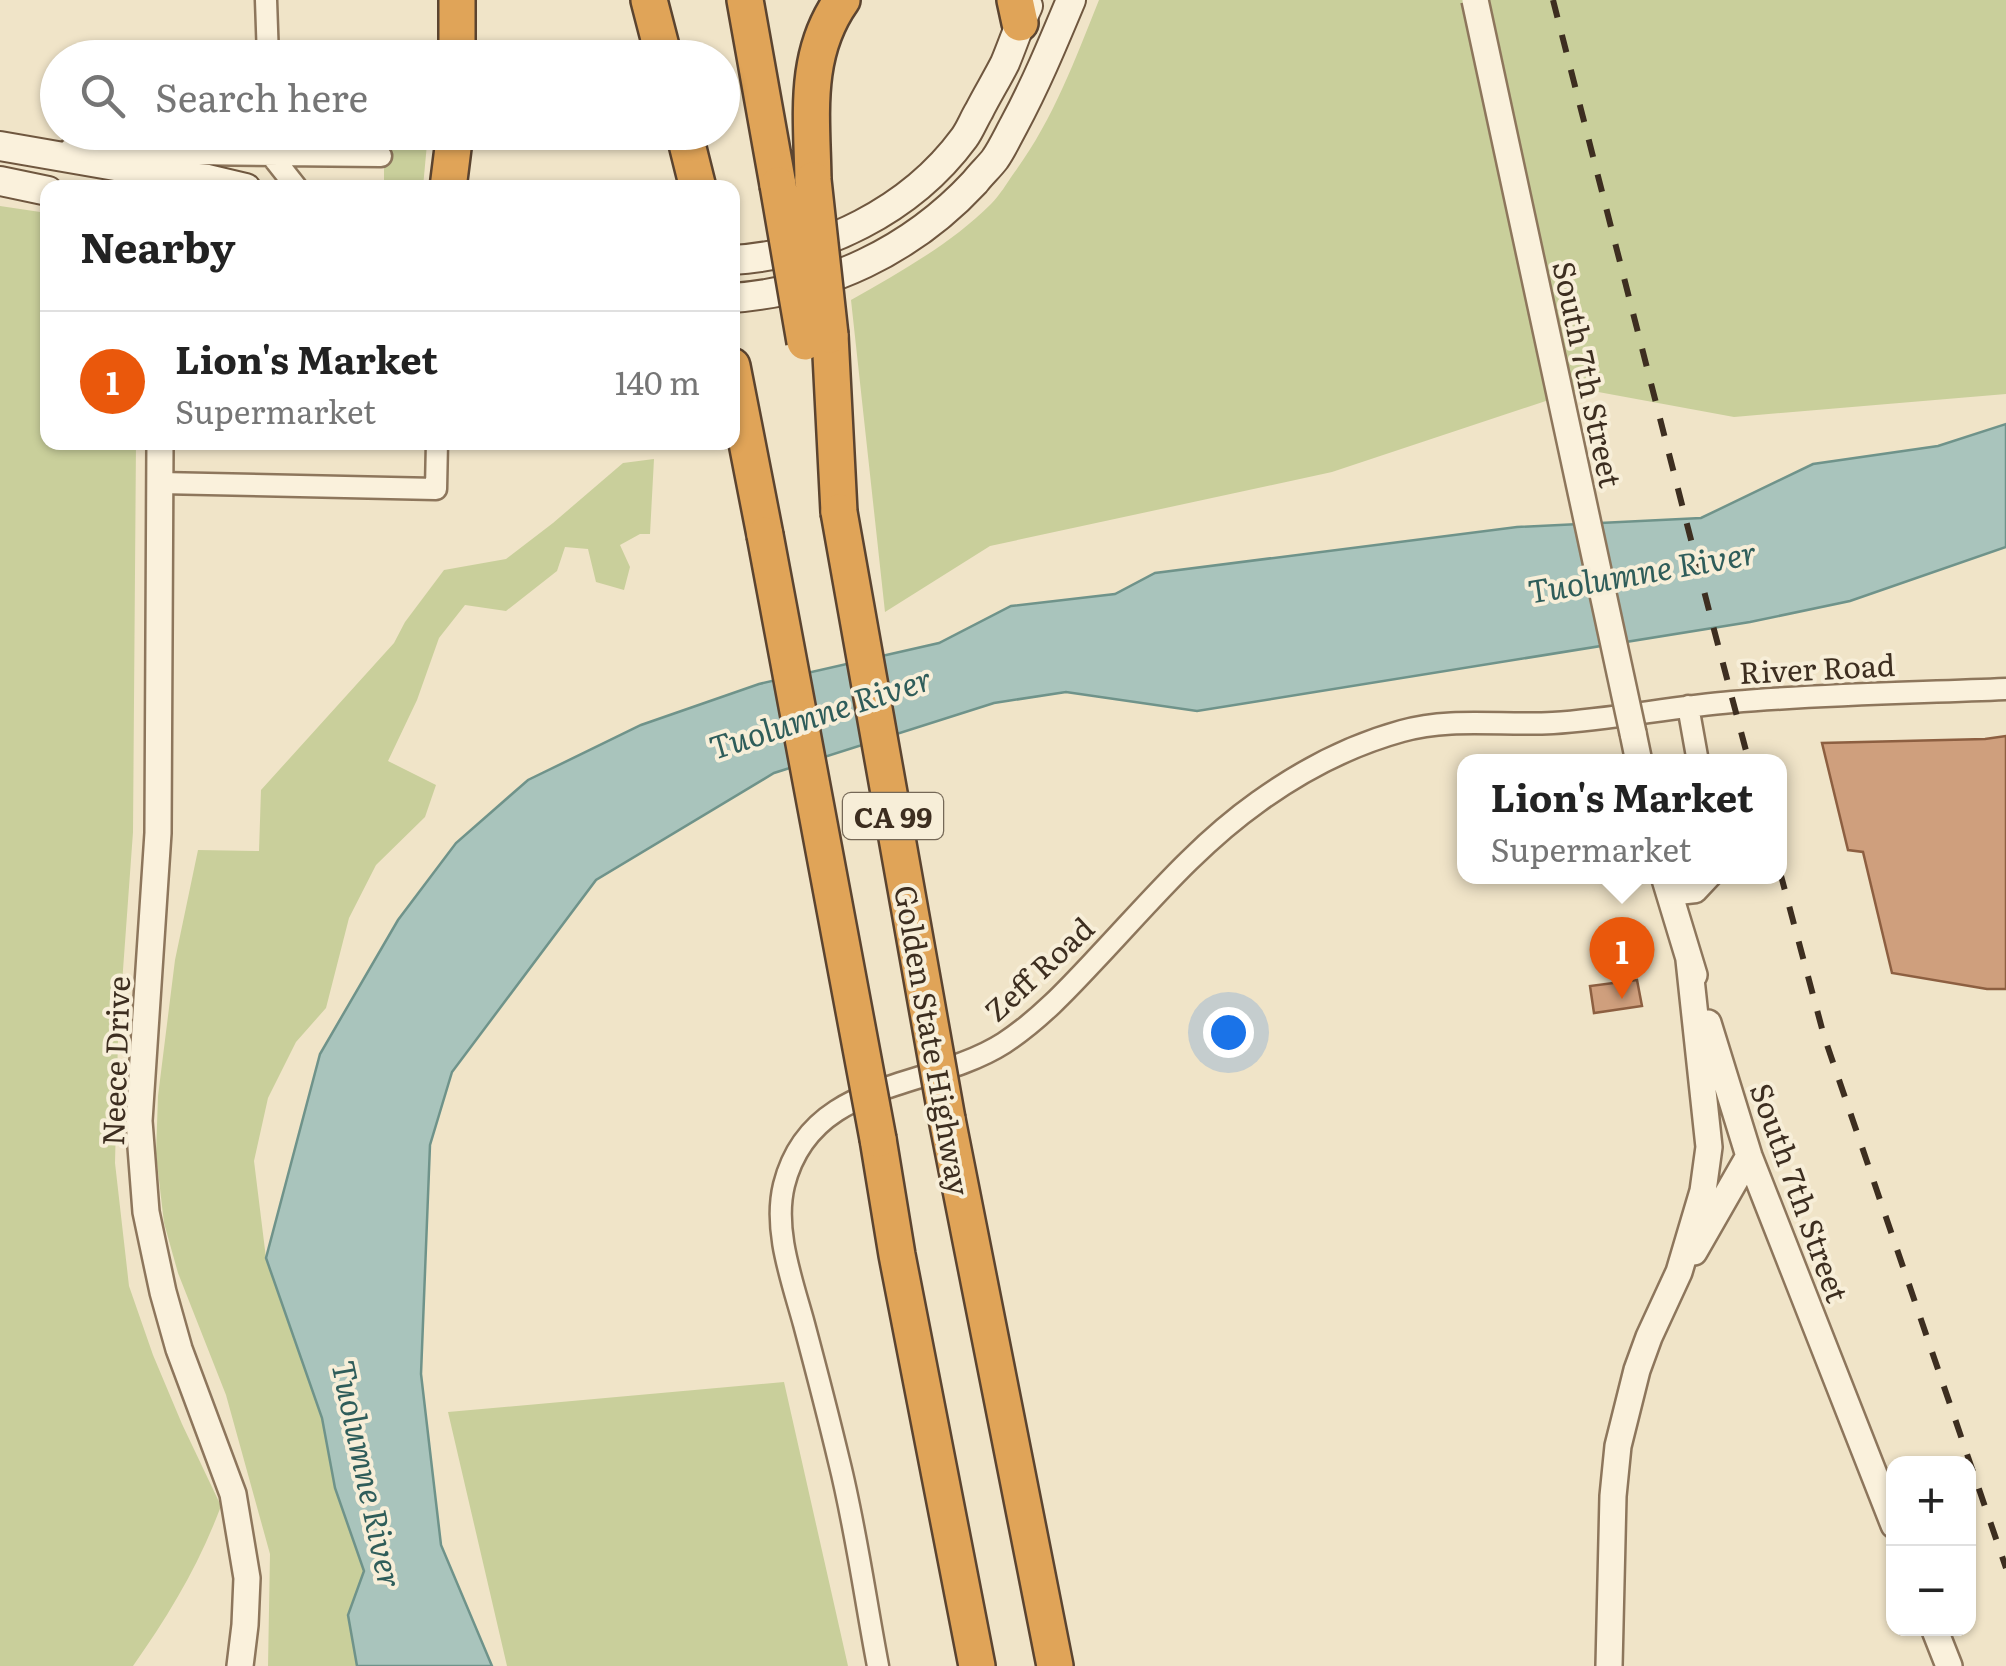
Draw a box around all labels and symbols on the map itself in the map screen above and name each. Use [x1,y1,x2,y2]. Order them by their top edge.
street label: South 7th Street [1544,257,1634,491]
water label: Tuolumne River [1524,526,1760,614]
street label: River Road [1738,641,1896,693]
water label: Tuolumne River [703,652,937,770]
road number: CA 99 [843,793,943,839]
street label: Golden State Highway [885,881,983,1199]
street label: Zeff Road [973,906,1103,1030]
pin: 1 [1590,916,1654,999]
street label: Neece Drive [89,975,139,1147]
your location [1203,1007,1254,1058]
street label: South 7th Street [1741,1076,1861,1308]
water label: Tuolumne River [321,1356,417,1592]

